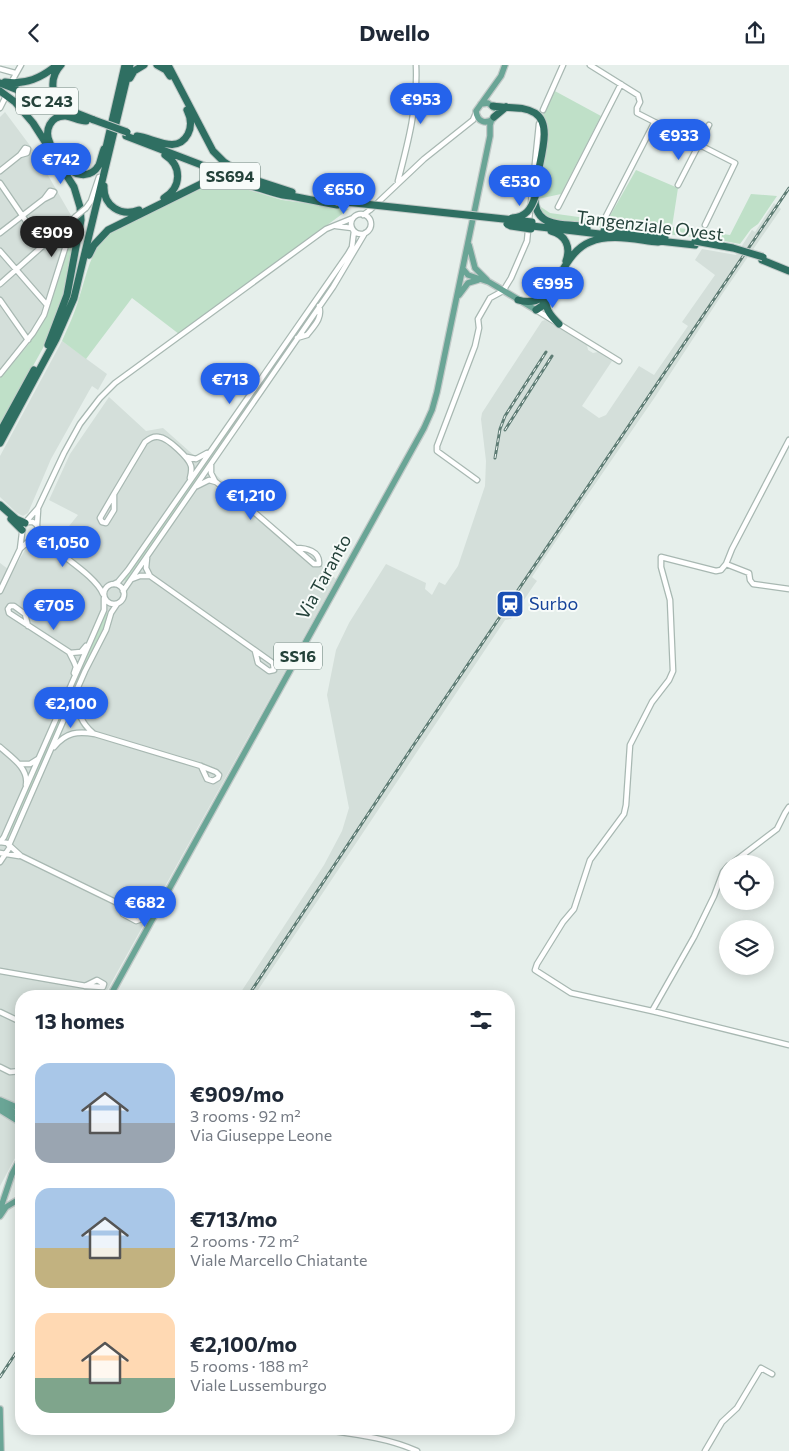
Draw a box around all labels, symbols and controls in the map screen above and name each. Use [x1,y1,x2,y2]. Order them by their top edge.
icon: back [20,19,48,47]
text: Dwello [359,19,430,46]
icon: share [741,19,769,47]
pin: €953 [391,83,451,125]
road number: SC 243 [16,87,78,115]
text: €953 [401,89,441,108]
pin: €933 [649,119,709,161]
text: €933 [659,125,699,144]
pin: €742 [31,143,91,185]
text: €742 [42,149,80,168]
road number: SS694 [200,163,260,189]
pin: €530 [490,165,550,207]
text: €530 [500,171,540,190]
pin: €650 [314,173,374,215]
text: €650 [323,179,365,198]
street label: Tangenziale Ovest [575,205,725,245]
pin: €909 [22,215,82,258]
text: €909 [31,222,73,241]
pin: €995 [523,267,583,309]
text: €995 [533,273,573,292]
pin: €713 [200,363,260,405]
text: €713 [212,369,248,388]
pin: €1,210 [210,479,292,521]
text: €1,210 [226,485,276,504]
pin: €1,050 [22,525,104,568]
street label: Via Taranto [291,530,356,623]
text: €1,050 [37,532,89,551]
pin: €705 [24,589,84,631]
station icon: Surbo [495,589,525,619]
place label: Surbo [529,592,578,614]
text: €705 [34,595,74,614]
road number: SS16 [274,643,322,669]
pin: €2,100 [30,687,112,729]
text: €2,100 [45,693,97,712]
map controls [719,855,774,975]
button: locate [719,855,774,910]
pin: €682 [115,885,175,928]
text: €682 [125,892,165,911]
button: layers [719,920,774,975]
icon: filters [467,1006,495,1034]
text: 13 homes [35,1008,125,1033]
text: €909/mo [190,1081,284,1106]
icon: home [75,1083,135,1143]
text: 3 rooms · 92 m² [190,1106,301,1125]
text: Via Giuseppe Leone [190,1125,332,1144]
text: €713/mo [190,1206,277,1231]
icon: home [75,1208,135,1268]
text: 2 rooms · 72 m² [190,1231,299,1250]
text: Viale Marcello Chiatante [190,1250,367,1269]
text: €2,100/mo [190,1331,297,1356]
icon: home [75,1333,135,1393]
text: 5 rooms · 188 m² [190,1356,308,1375]
text: Viale Lussemburgo [190,1375,327,1394]

